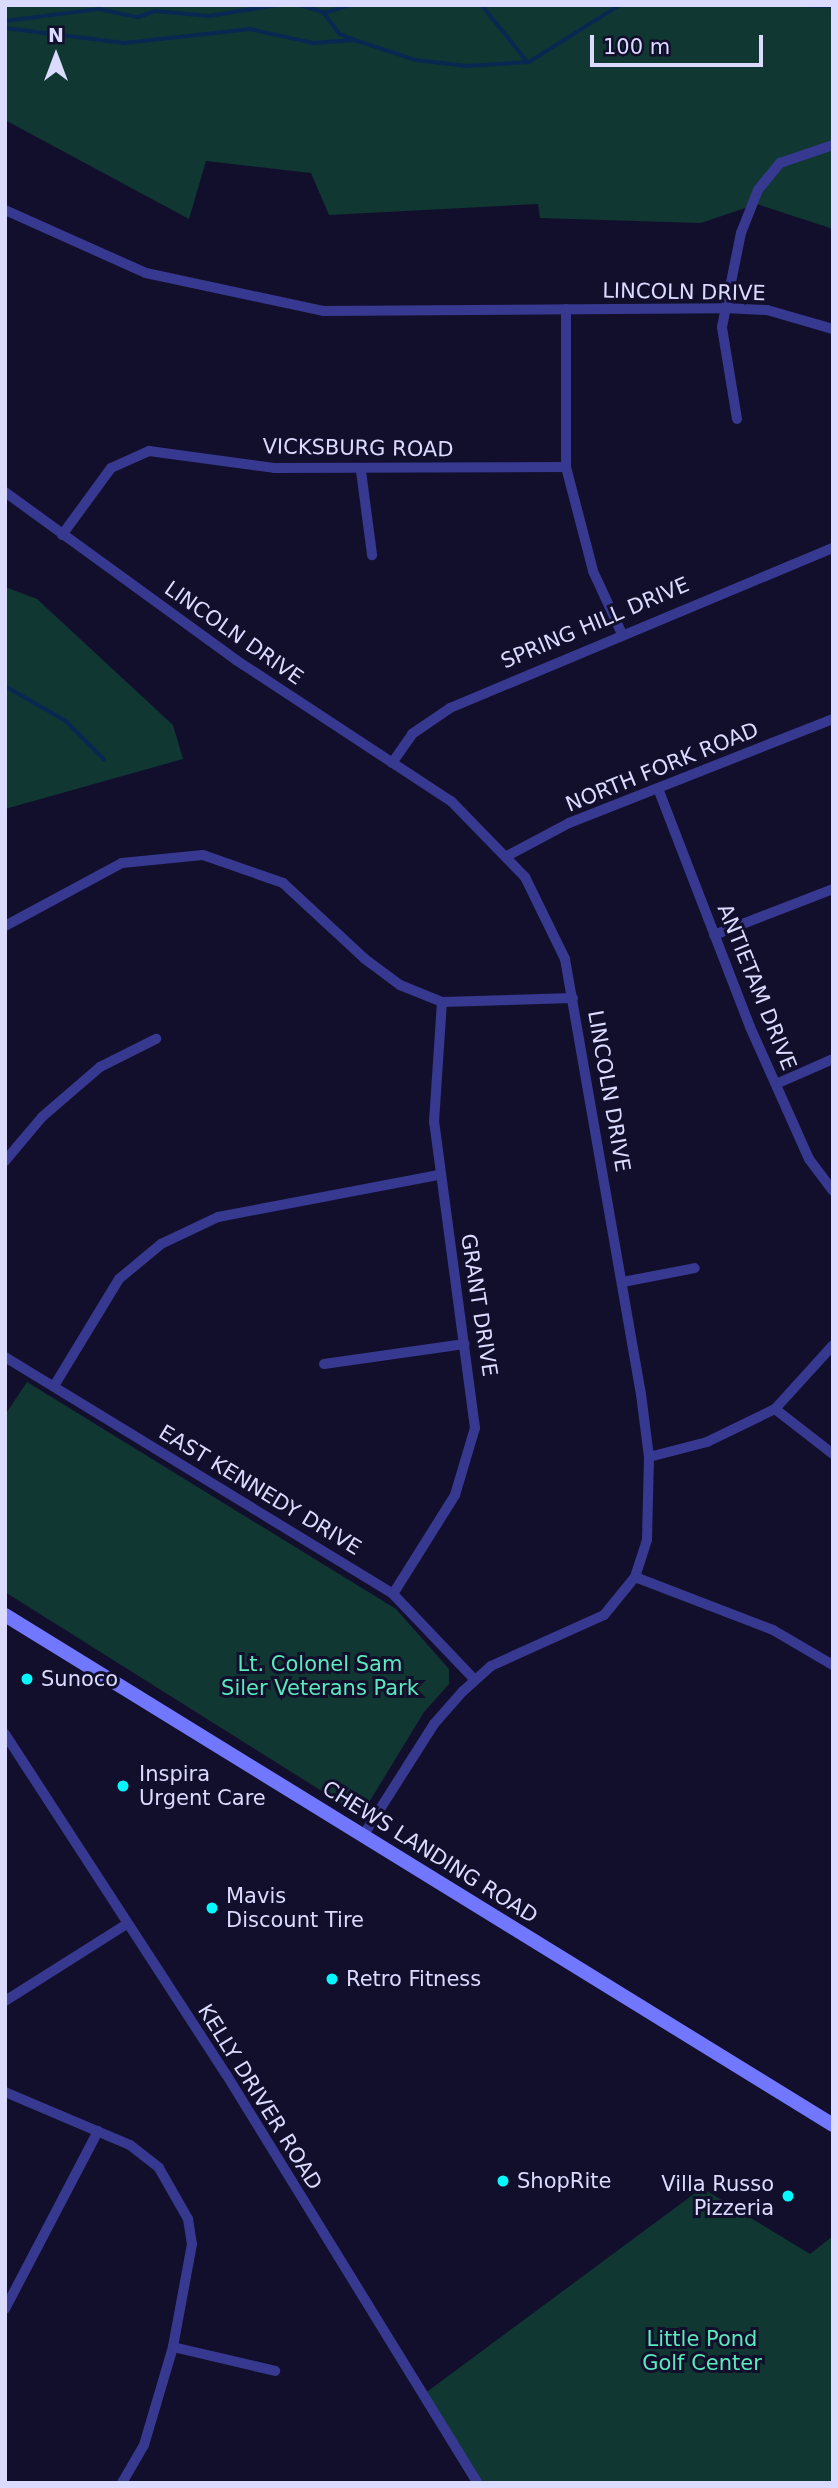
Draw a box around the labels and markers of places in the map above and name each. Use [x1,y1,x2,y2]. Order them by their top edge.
place label: Sunoco [41,1666,118,1692]
marker: Sunoco [19,1671,35,1687]
place label: Inspira Urgent Care [139,1761,266,1811]
marker: Inspira Urgent Care [113,1776,133,1796]
place label: Mavis Discount Tire [226,1883,364,1933]
marker: Mavis Discount Tire [204,1900,220,1916]
place label: Retro Fitness [346,1966,481,1992]
marker: Retro Fitness [324,1971,340,1987]
place label: ShopRite [517,2168,611,2194]
place label: Villa Russo Pizzeria [661,2171,774,2221]
marker: ShopRite [495,2173,511,2189]
marker: Villa Russo Pizzeria [780,2188,796,2204]

